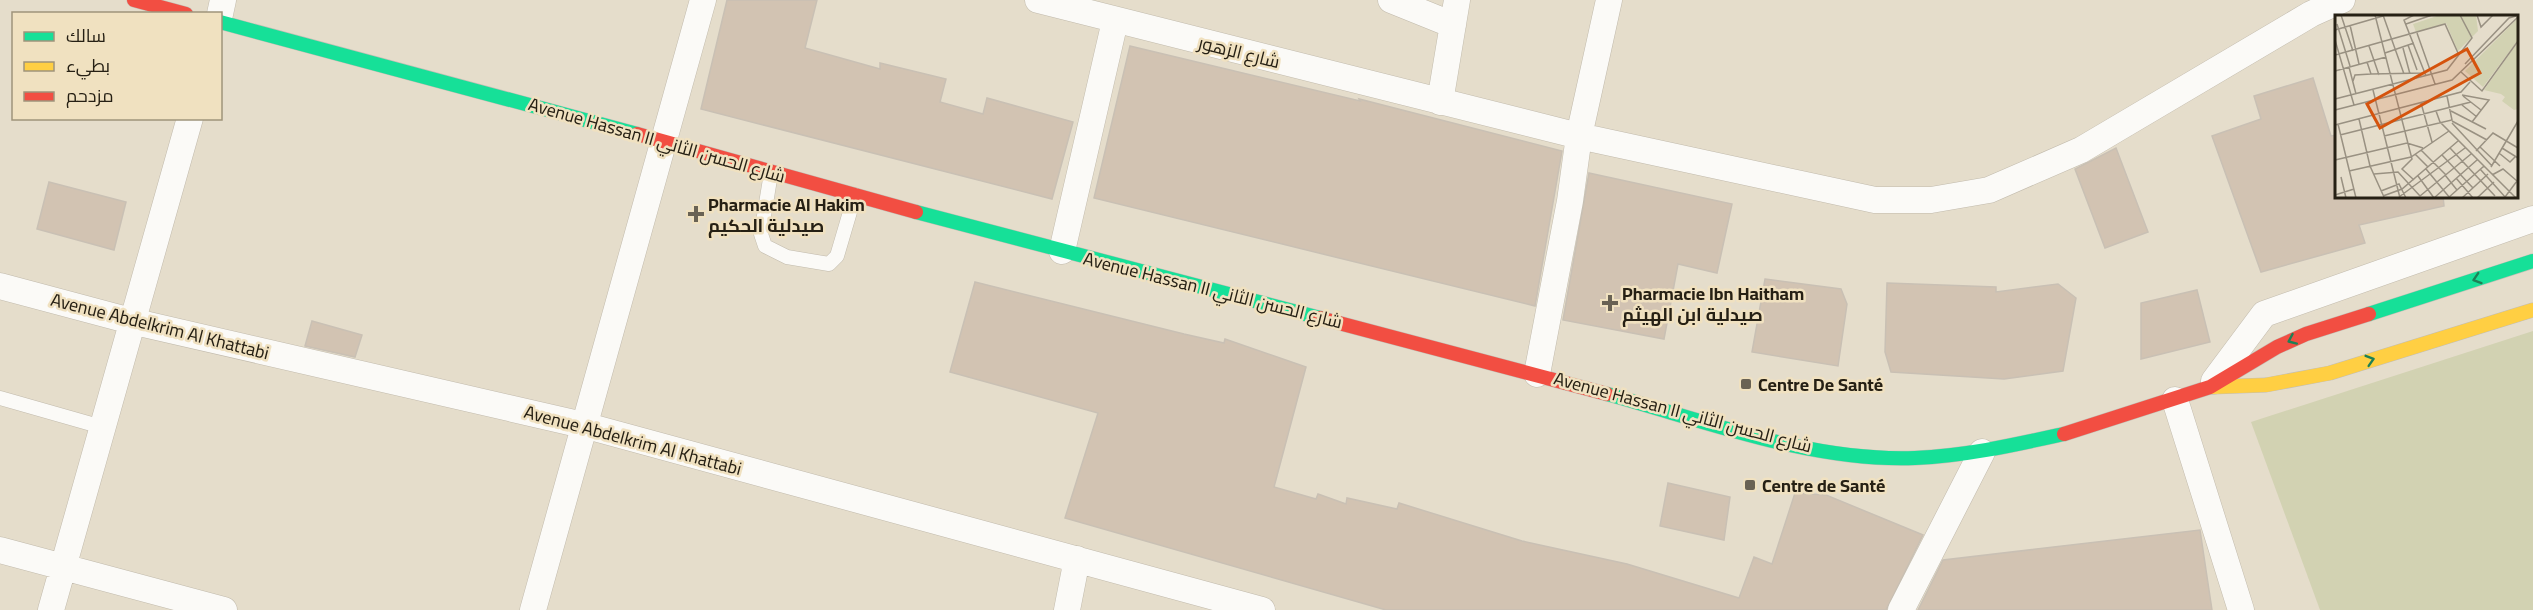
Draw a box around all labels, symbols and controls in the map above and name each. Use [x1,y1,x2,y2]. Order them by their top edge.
legend [12,12,222,120]
inset map [2335,15,2518,198]
text: سالك [66,19,106,52]
street label: شارع الزهور [1194,26,1283,78]
text: بطيء [66,49,110,82]
text: مزدحم [66,79,114,112]
street label: Avenue Hassan II شارع الحسن الثاني [525,87,789,193]
place label: Pharmacie Al Hakim صيدلية الحكيم [708,188,865,242]
marker: Pharmacie Al Hakim صيدلية الحكيم [689,207,703,221]
street label: Avenue Hassan II شارع الحسن الثاني [1080,242,1346,338]
one-way arrow [2472,271,2483,284]
place label: Pharmacie Ibn Haitham صيدلية ابن الهيثم [1622,277,1804,331]
street label: Avenue Abdelkrim Al Khattabi [47,283,273,369]
marker: Pharmacie Ibn Haitham صيدلية ابن الهيثم [1603,296,1617,310]
one-way arrow [2288,333,2299,345]
one-way arrow [2364,355,2375,368]
street label: Avenue Hassan II شارع الحسن الثاني [1550,362,1816,462]
place label: Centre De Santé [1758,368,1883,401]
marker: Centre De Santé [1739,377,1753,391]
street label: Avenue Abdelkrim Al Khattabi [520,395,746,485]
place label: Centre de Santé [1762,469,1885,502]
marker: Centre de Santé [1743,478,1757,492]

